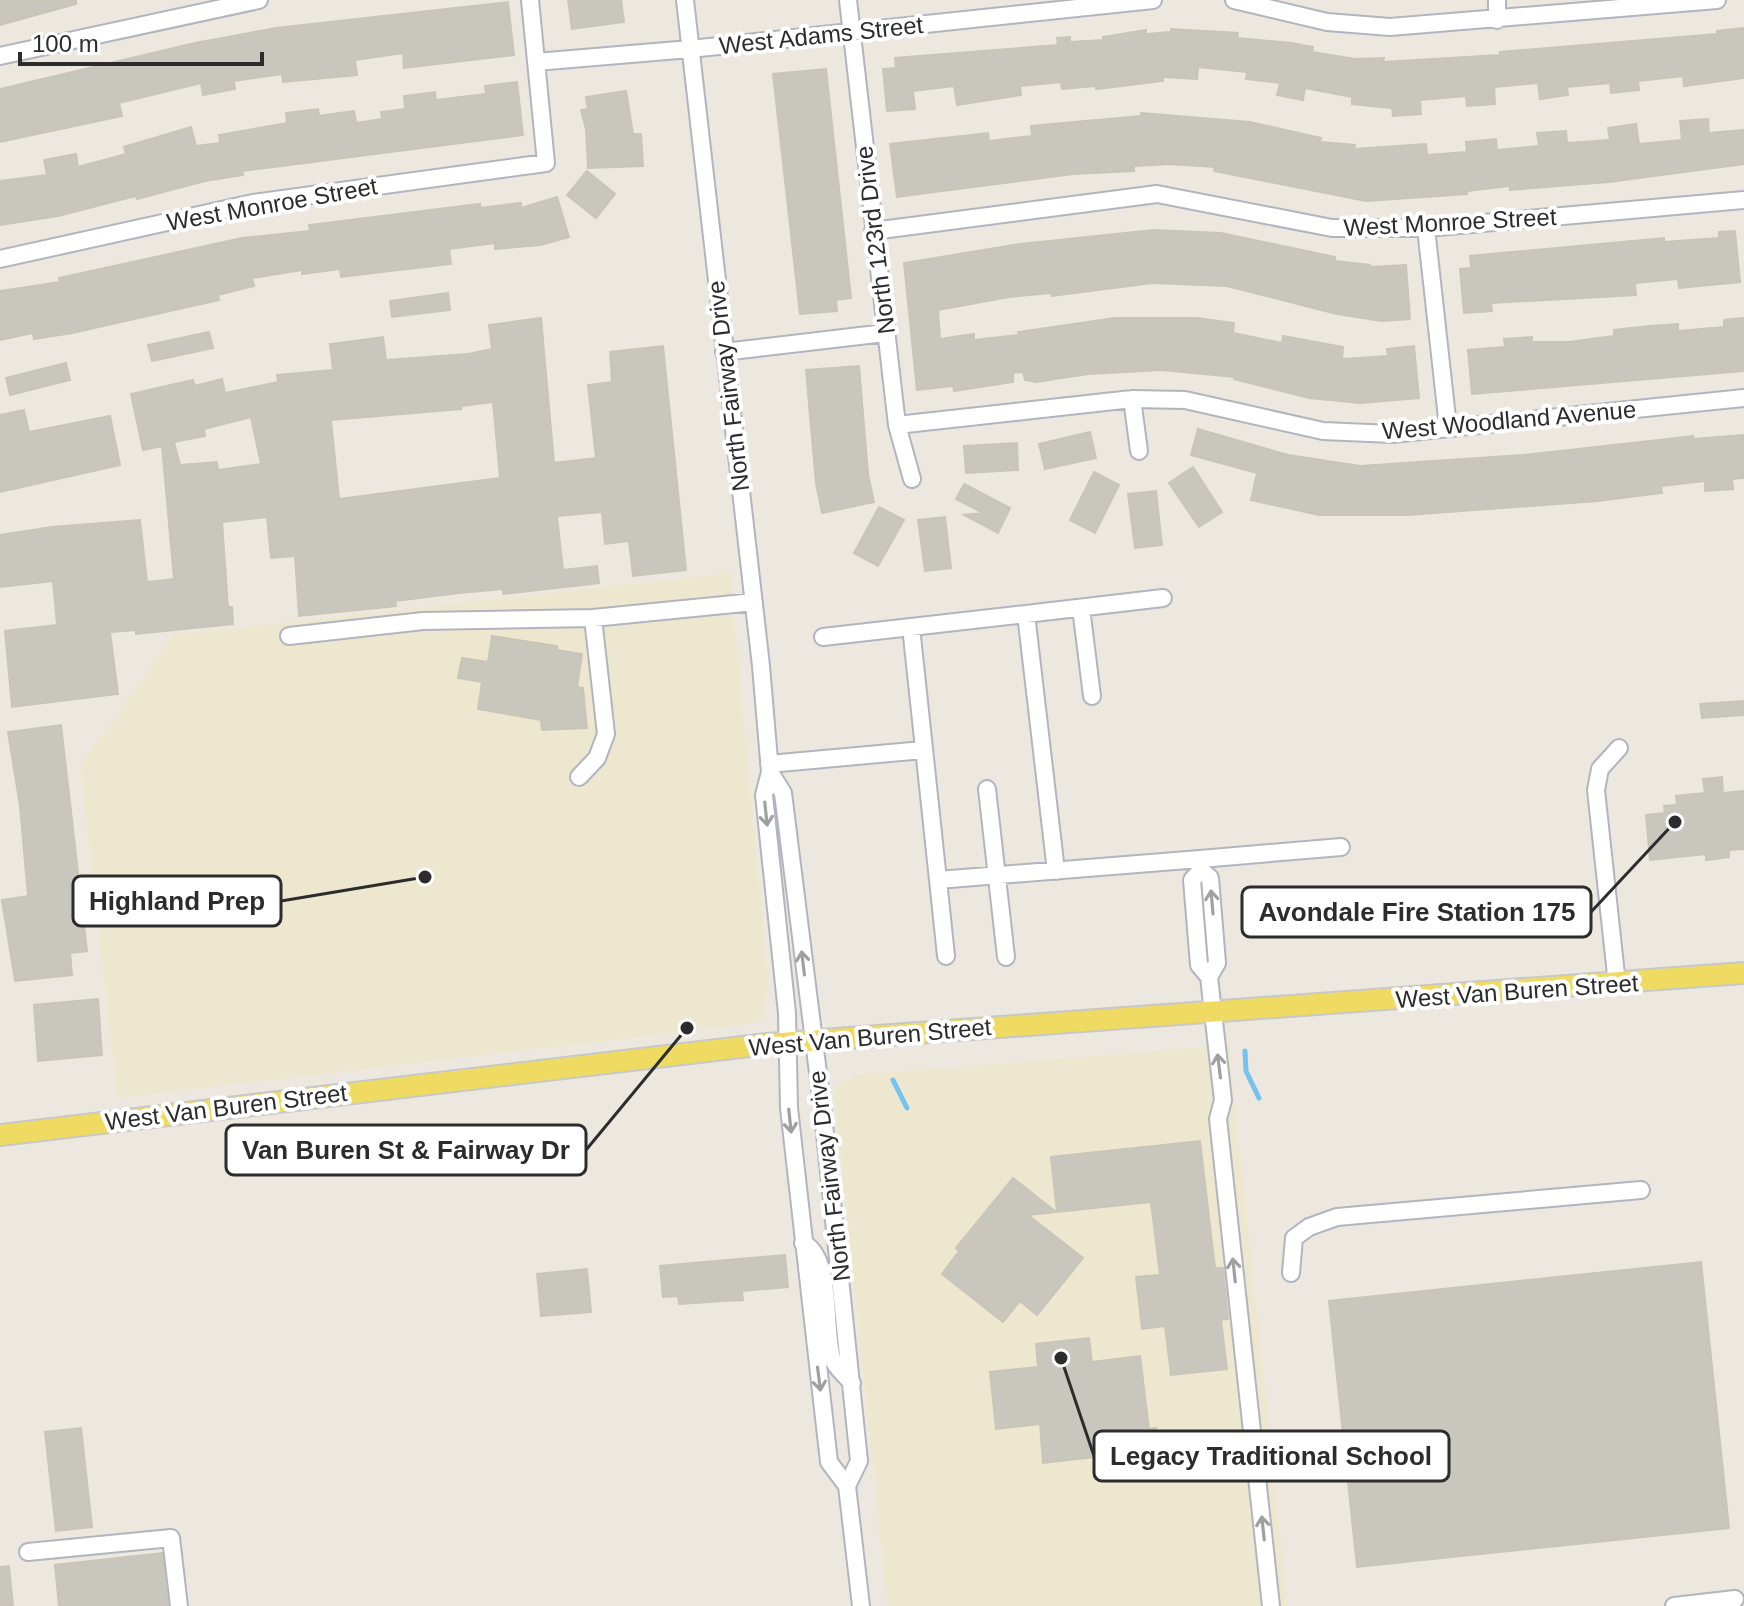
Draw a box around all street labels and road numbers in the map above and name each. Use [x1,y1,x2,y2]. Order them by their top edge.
street label: West Adams Street [718,11,925,59]
street label: North 123rd Drive [850,144,900,336]
street label: West Monroe Street [165,172,380,236]
street label: West Monroe Street [1343,203,1557,241]
street label: North Fairway Drive [702,279,754,493]
street label: West Woodland Avenue [1381,395,1637,445]
street label: West Van Buren Street [1395,969,1640,1013]
street label: West Van Buren Street [748,1013,993,1061]
street label: North Fairway Drive [803,1069,855,1283]
street label: West Van Buren Street [104,1079,349,1135]

